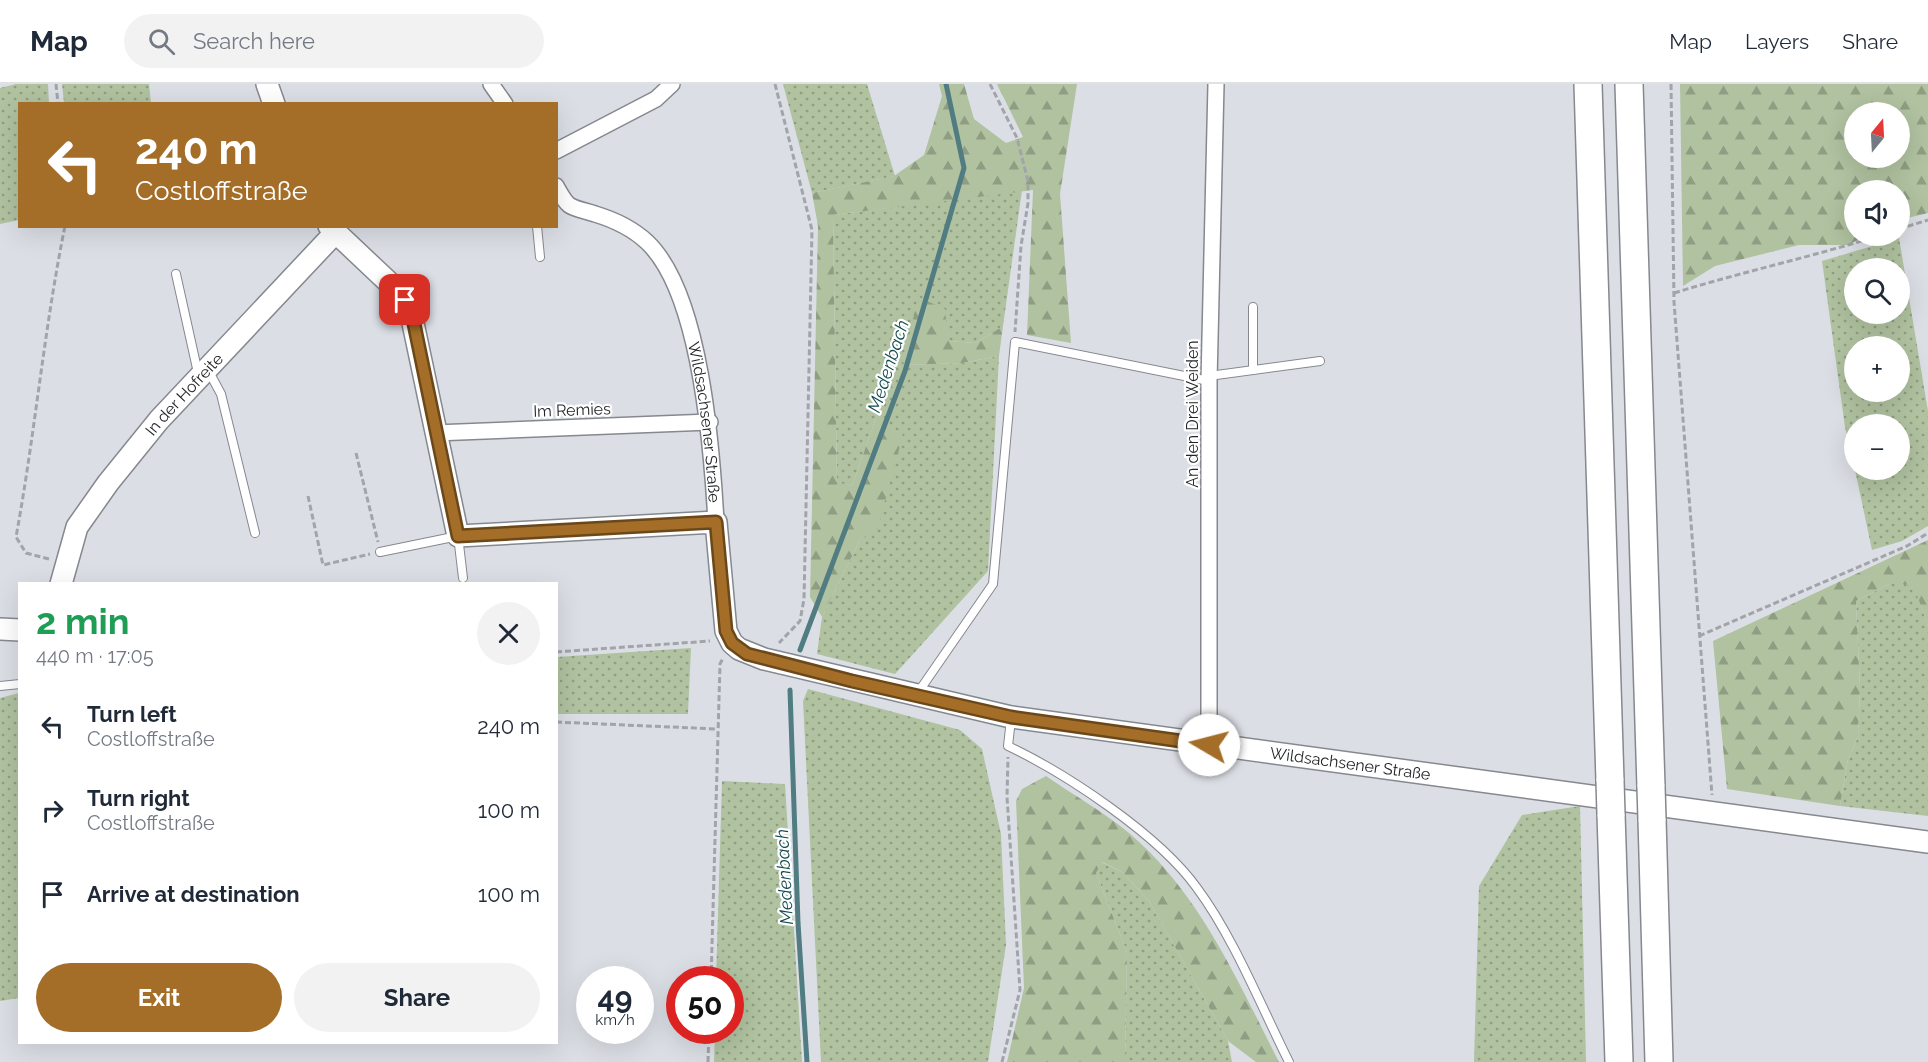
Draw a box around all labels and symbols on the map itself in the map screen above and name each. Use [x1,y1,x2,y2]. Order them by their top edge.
north arrow [1844,102,1910,168]
pin [379,274,430,325]
water label: Medenbach [863,317,913,415]
street label: Wildsachsener Straße [684,340,724,503]
street label: An den Drei Weiden [1183,340,1202,488]
street label: In der Hofreite [141,349,227,439]
street label: Im Remies [533,399,611,421]
position arrow [1177,713,1241,777]
street label: Wildsachsener Straße [1269,743,1432,784]
water label: Medenbach [771,829,797,925]
speed limit sign: 50 [666,966,744,1044]

